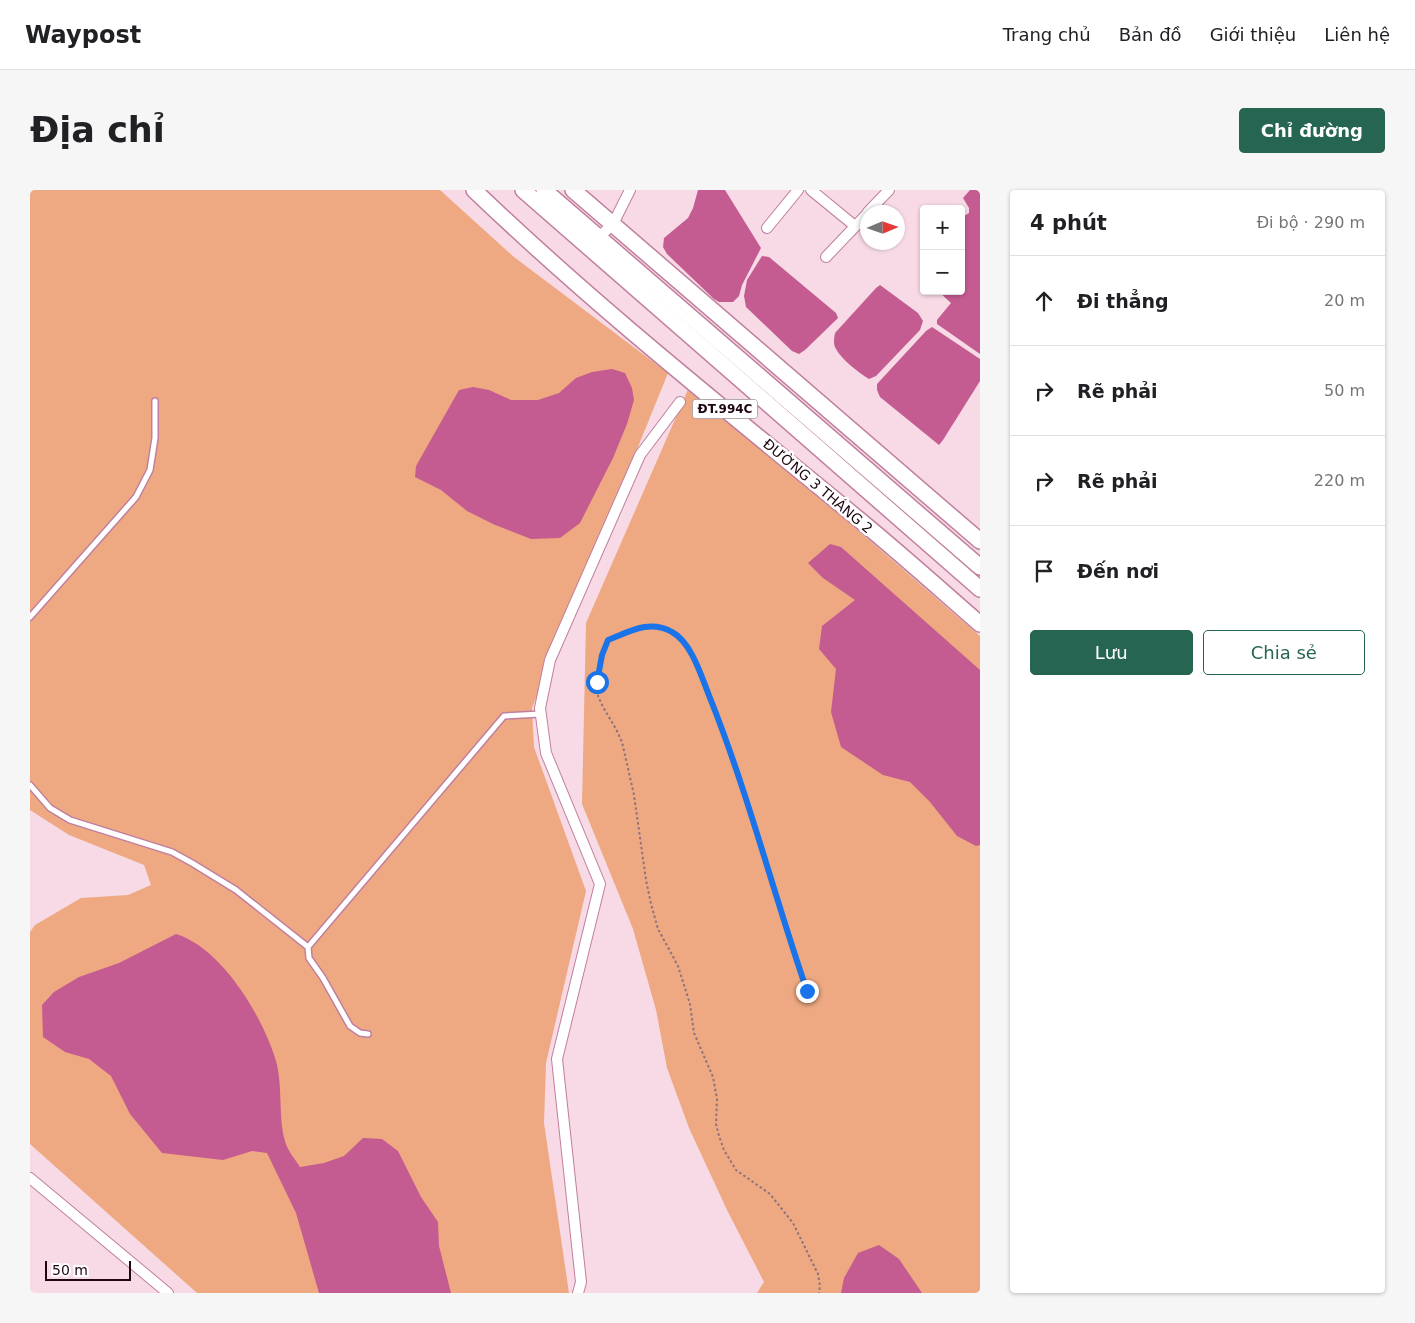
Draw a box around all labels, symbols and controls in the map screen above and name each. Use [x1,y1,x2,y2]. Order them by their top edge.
text: Waypost [25,21,141,49]
text: Trang chủ [1003,24,1091,45]
text: Bản đồ [1119,24,1182,45]
text: Giới thiệu [1210,24,1296,45]
text: Liên hệ [1324,24,1390,45]
button: Chỉ đường [1239,108,1385,153]
text: Địa chỉ [30,110,165,150]
north arrow [860,205,905,250]
map controls [920,205,965,295]
button: + [920,205,965,250]
text: 4 phút [1030,211,1107,235]
text: Đi bộ · 290 m [1257,213,1365,232]
button: − [920,250,965,295]
icon: ahead [1030,287,1058,315]
text: Đi thẳng [1077,290,1169,312]
text: 20 m [1324,291,1365,310]
icon: right [1030,377,1058,405]
text: Rẽ phải [1077,380,1158,402]
text: 50 m [1324,381,1365,400]
road number: ĐT.994C [692,400,758,418]
street label: ĐƯỜNG 3 THÁNG 2 [760,435,877,537]
icon: right [1030,467,1058,495]
text: Rẽ phải [1077,470,1158,492]
text: 220 m [1314,471,1365,490]
icon: arrive [1030,557,1058,585]
text: Đến nơi [1077,560,1159,582]
button: Lưu [1030,630,1193,675]
button: Chia sẻ [1203,630,1365,675]
route start [586,671,609,694]
route end [796,980,819,1003]
scale bar [45,1258,131,1281]
text: 50 m [52,1262,88,1278]

